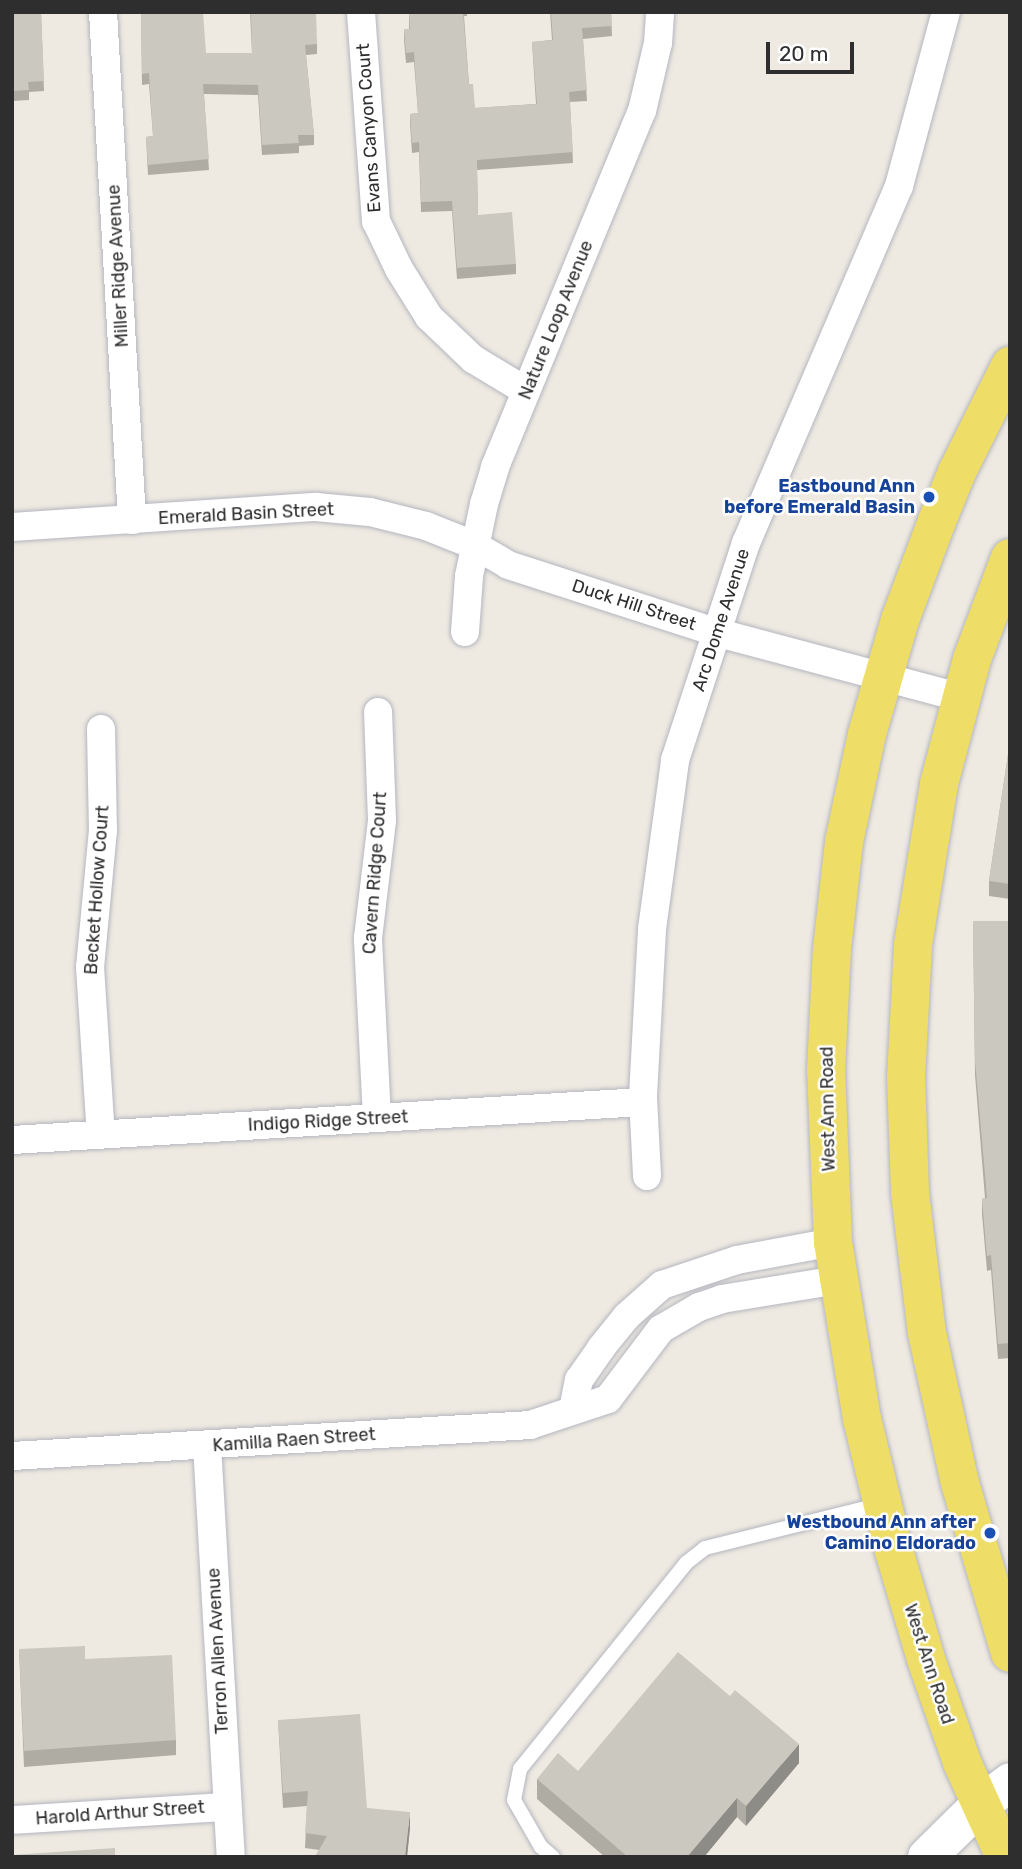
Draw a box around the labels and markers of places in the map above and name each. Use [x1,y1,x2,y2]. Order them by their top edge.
place label: Eastbound Ann before Emerald Basin [724,476,915,518]
marker: Eastbound Ann before Emerald Basin [921,489,937,505]
place label: Westbound Ann after Camino Eldorado [786,1512,976,1554]
marker: Westbound Ann after Camino Eldorado [982,1525,998,1541]

